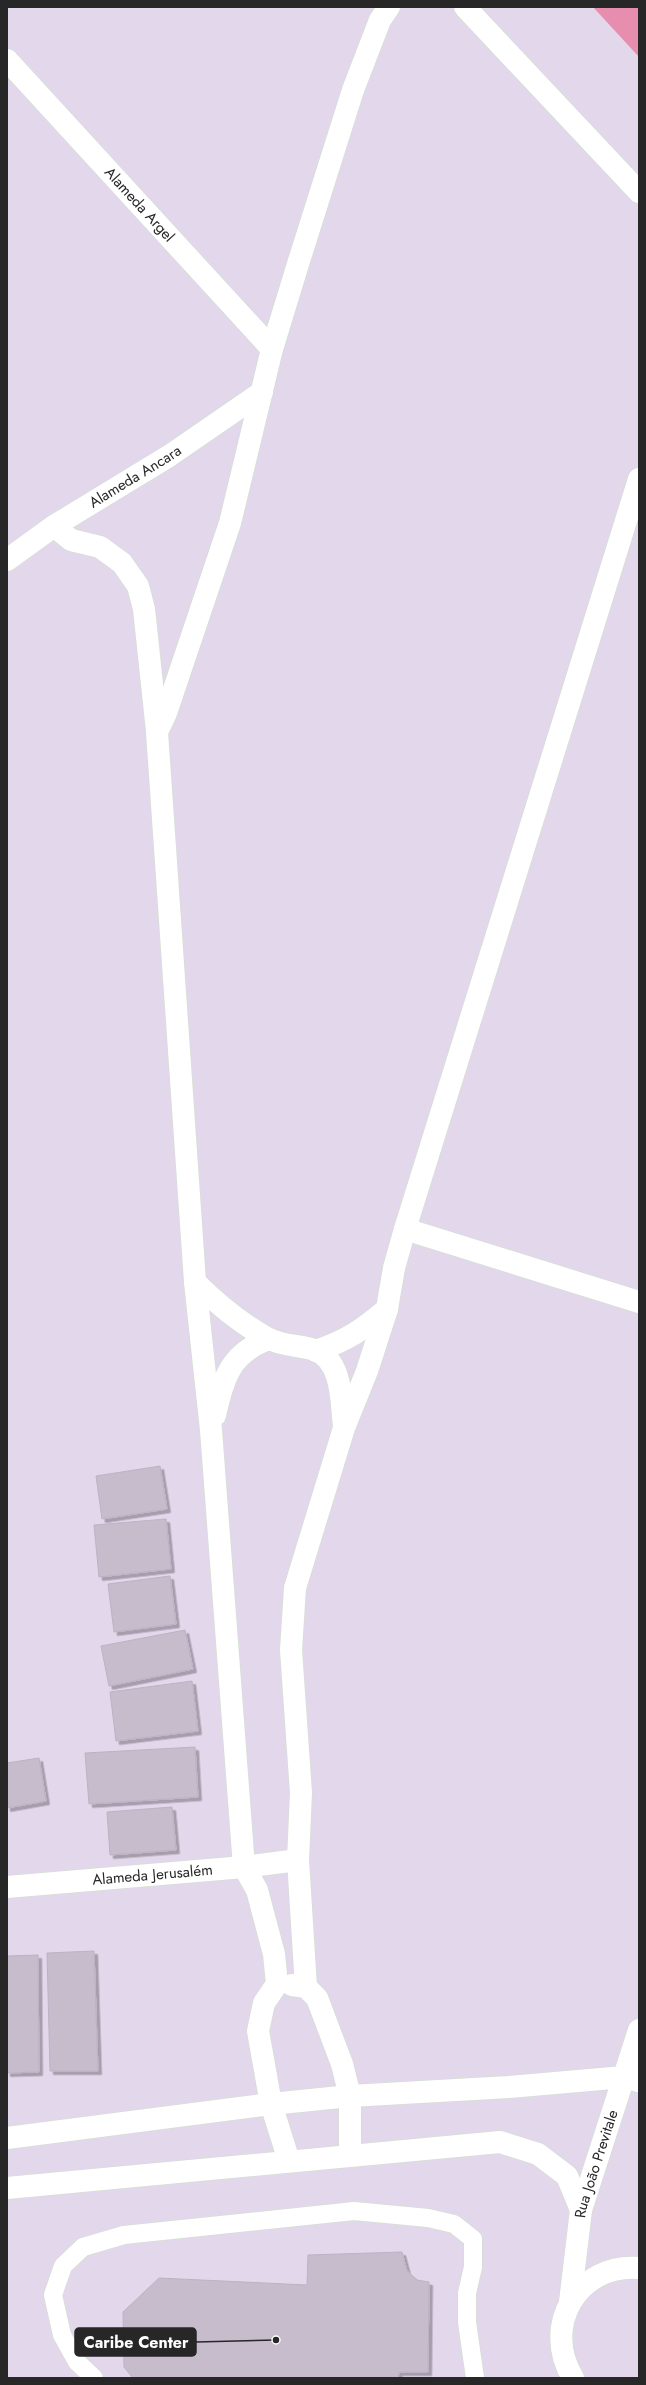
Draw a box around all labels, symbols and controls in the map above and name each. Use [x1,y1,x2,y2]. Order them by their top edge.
street label: Alameda Argel [99,162,180,247]
street label: Alameda Ancara [85,440,186,513]
street label: Alameda Jerusalém [91,1859,214,1891]
street label: Rua João Previtale [569,2107,624,2219]
callout: Caribe Center [75,2328,196,2356]
text: Caribe Center [83,2331,189,2354]

